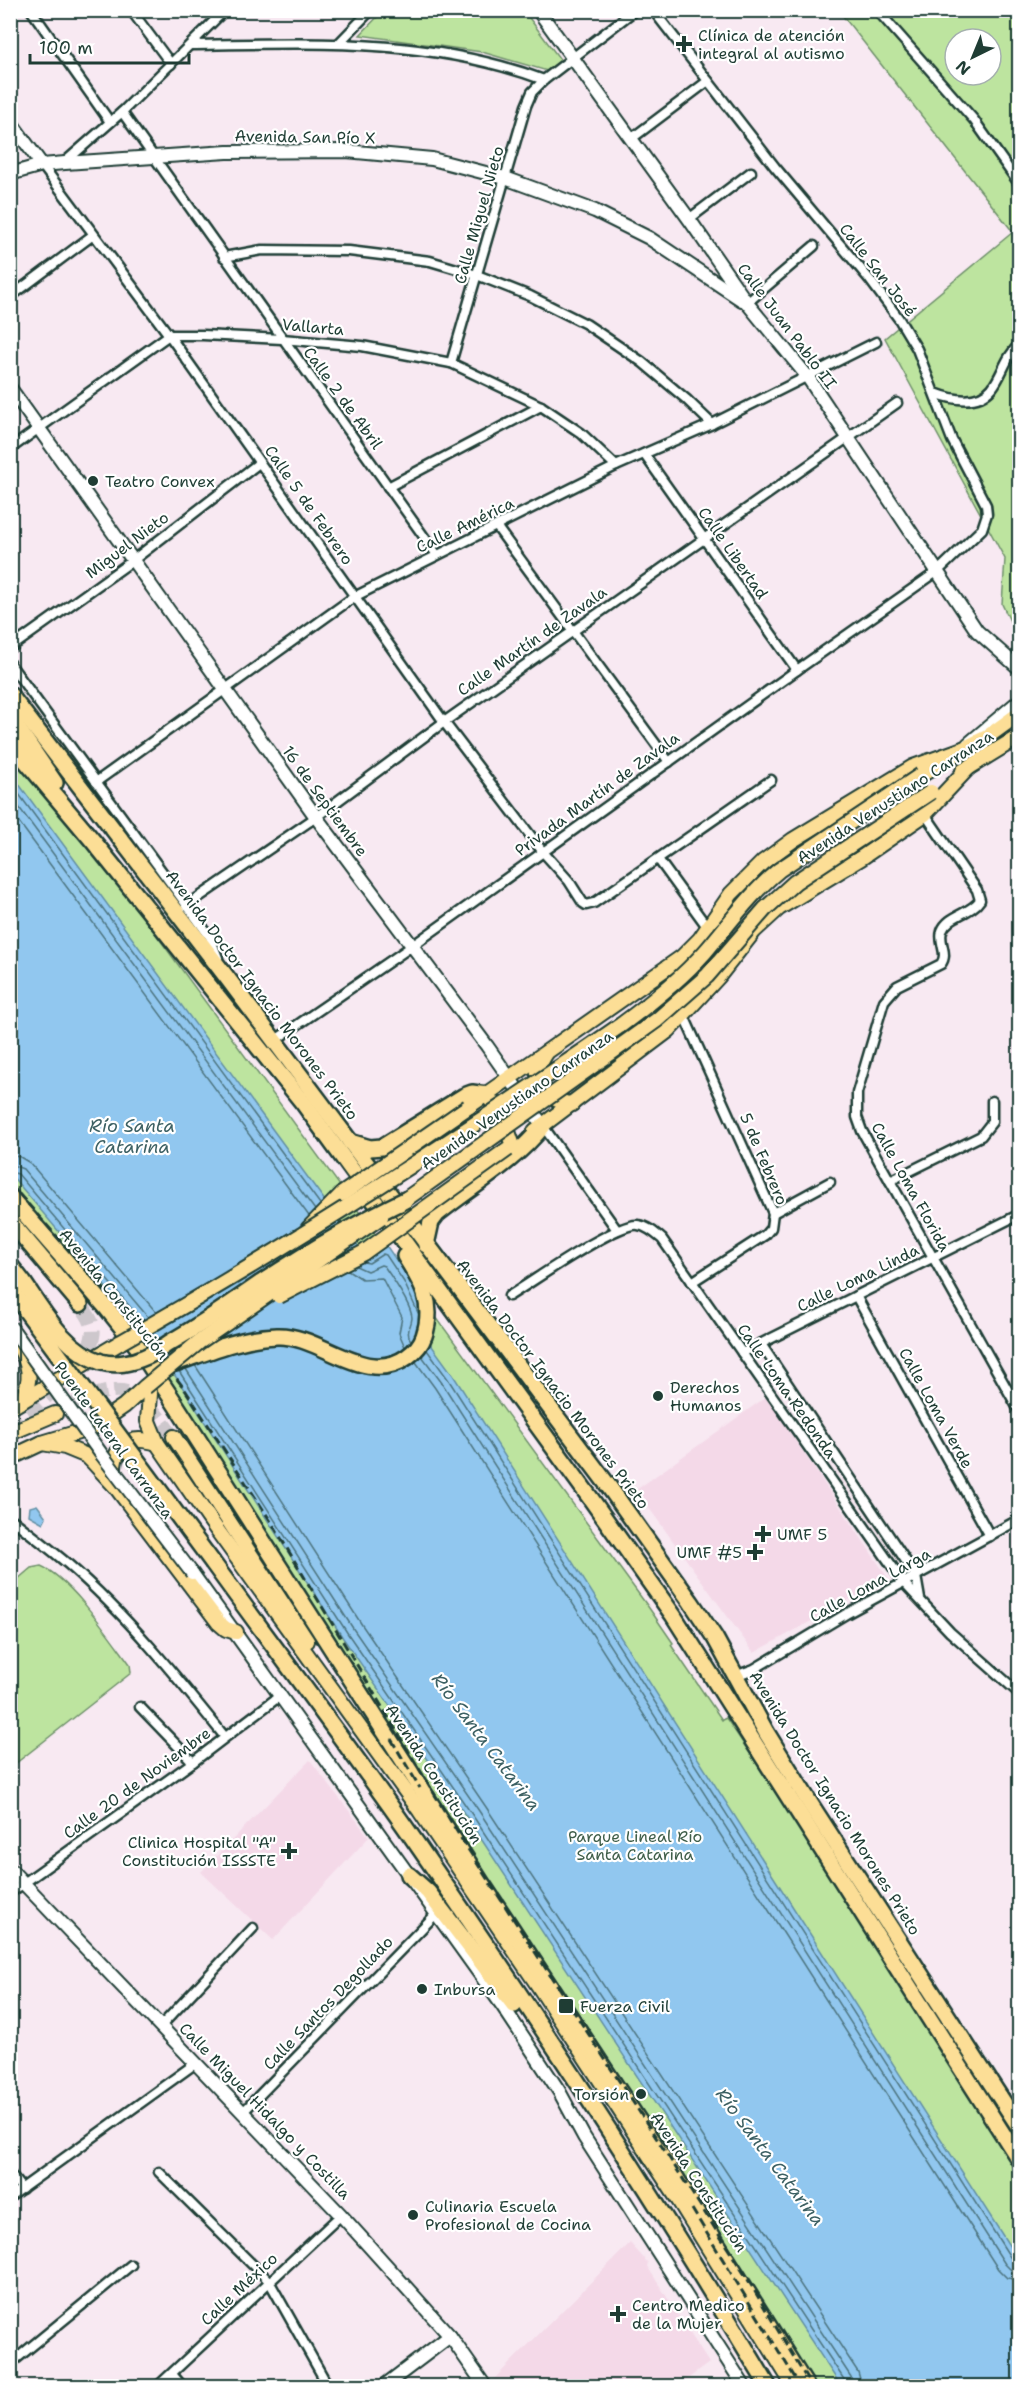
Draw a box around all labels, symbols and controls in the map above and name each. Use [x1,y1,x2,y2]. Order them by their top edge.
place label: Clínica de atención integral al autismo [698,25,845,64]
scale bar [30,27,189,65]
north arrow [943,27,1003,87]
marker: Clínica de atención integral al autismo [675,35,693,53]
text: 100 m [39,36,93,60]
text: N [951,56,975,80]
street label: Avenida San Pío X [234,125,376,149]
street label: Calle Miguel Nieto [449,144,509,286]
street label: Calle San José [835,219,921,321]
street label: Calle Juan Pablo II [733,259,841,393]
street label: Vallarta [281,314,345,340]
street label: Calle 2 de Abril [299,343,387,454]
street label: Calle 5 de Febrero [260,441,358,569]
place label: Teatro Convex [105,471,215,492]
marker: Teatro Convex [86,474,100,488]
street label: Calle América [413,492,517,558]
street label: Calle Libertad [693,503,773,603]
street label: Miguel Nieto [81,507,173,583]
street label: Calle Martín de Zavala [453,581,611,701]
street label: Avenida Venustiano Carranza [793,725,997,868]
street label: Privada Martín de Zavala [511,727,683,861]
street label: 16 de Septiembre [278,741,372,861]
street label: Avenida Doctor Ignacio Morones Prieto [161,866,363,1124]
street label: Avenida Venustiano Carranza [417,1025,617,1175]
street label: 5 de Febrero [735,1110,793,1208]
water label: Río Santa Catarina [89,1114,175,1159]
street label: Calle Loma Florida [867,1119,955,1255]
street label: Avenida Constitución [55,1224,173,1364]
street label: Calle Loma Linda [794,1239,922,1317]
street label: Avenida Doctor Ignacio Morones Prieto [452,1255,654,1513]
street label: Calle Loma Redonda [733,1320,841,1462]
street label: Calle Loma Verde [894,1344,978,1472]
street label: Puente Lateral Carranza [50,1357,178,1523]
place label: Derechos Humanos [670,1377,742,1416]
marker: Derechos Humanos [651,1389,665,1403]
place label: UMF 5 [777,1524,827,1545]
marker: UMF 5 [754,1525,772,1543]
place label: UMF #5 [676,1542,742,1563]
marker: UMF #5 [746,1543,764,1561]
street label: Calle Loma Larga [806,1543,934,1627]
street label: Avenida Doctor Ignacio Morones Prieto [745,1667,925,1939]
water label: Río Santa Catarina [426,1668,546,1816]
street label: Avenida Constitución [381,1700,487,1848]
street label: Calle 20 de Noviembre [59,1722,215,1844]
park label: Parque Lineal Río Santa Catarina [568,1826,702,1865]
place label: Clinica Hospital "A" Constitución ISSSTE [122,1832,276,1871]
marker: Clinica Hospital "A" Constitución ISSSTE [280,1842,298,1860]
street label: Calle Santos Degollado [258,1931,398,2075]
place label: Inbursa [434,1979,495,2000]
marker: Inbursa [415,1982,429,1996]
place label: Fuerza Civil [580,1996,670,2017]
marker: Fuerza Civil [557,1997,575,2015]
street label: Calle Miguel Hidalgo y Costilla [175,2018,355,2204]
water label: Río Santa Catarina [710,2083,830,2231]
place label: Torsión [573,2084,629,2105]
marker: Torsión [634,2087,648,2101]
street label: Avenida Constitución [646,2108,752,2256]
place label: Culinaria Escuela Profesional de Cocina [425,2196,591,2235]
marker: Culinaria Escuela Profesional de Cocina [406,2208,420,2222]
street label: Calle México [196,2248,282,2330]
place label: Centro Medico de la Mujer [632,2295,745,2334]
marker: Centro Medico de la Mujer [609,2305,627,2323]

